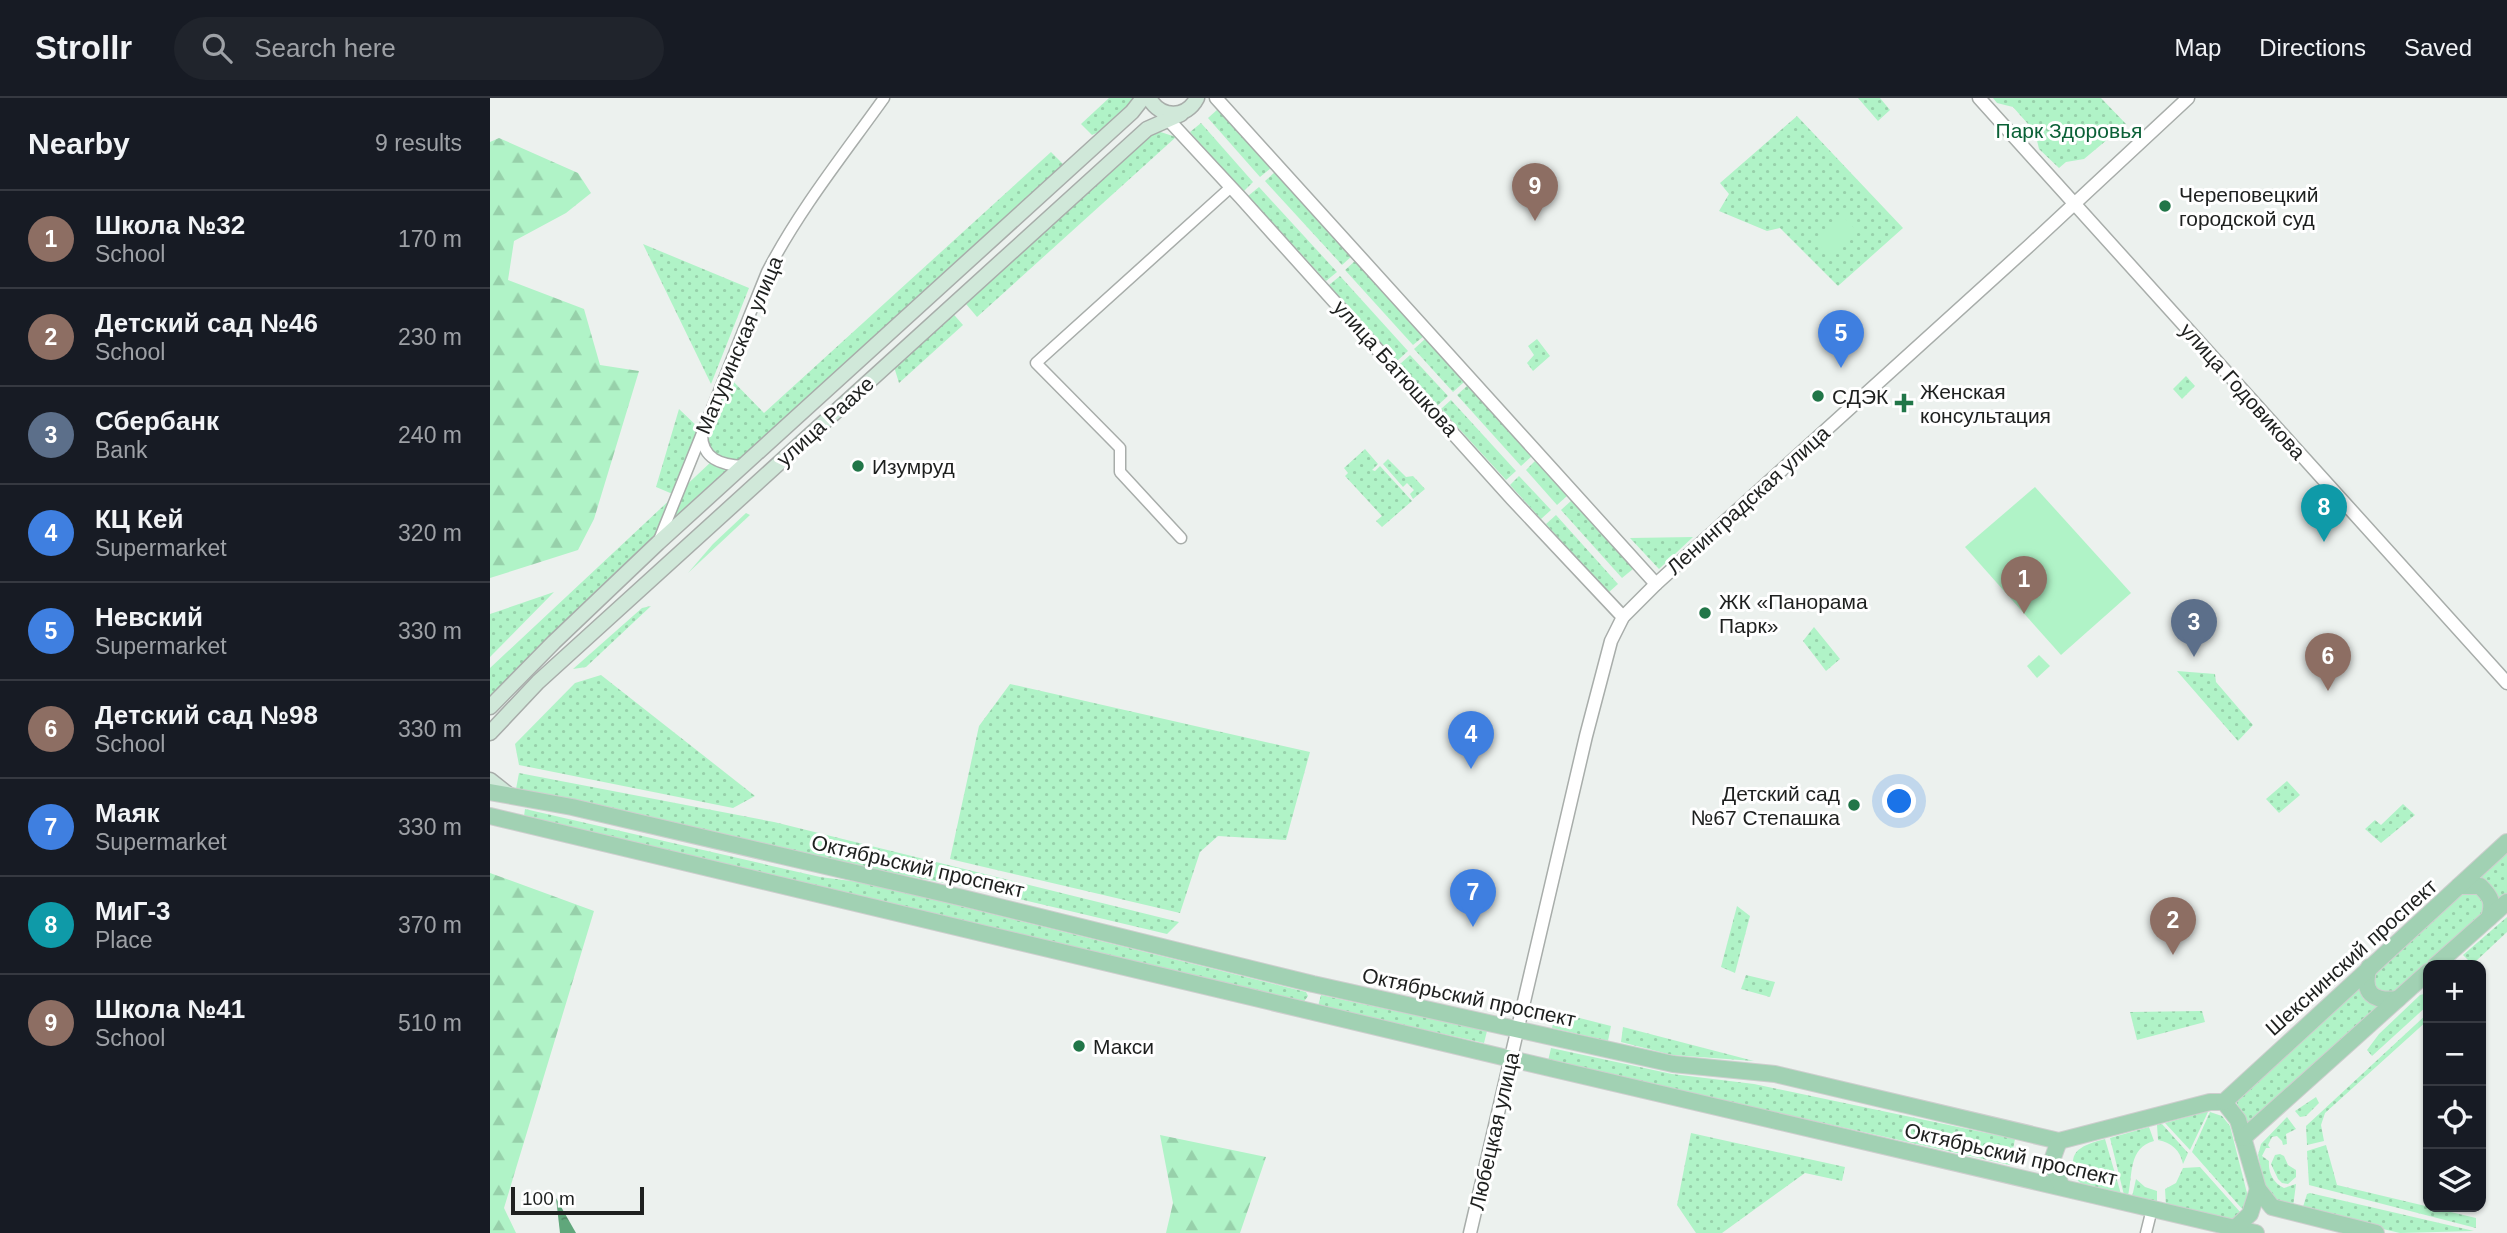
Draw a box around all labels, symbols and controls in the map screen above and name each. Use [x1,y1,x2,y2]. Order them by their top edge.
search box [174,17,664,80]
text: Strollr [35,29,132,66]
icon: search [198,29,236,67]
text: Search here [254,33,396,63]
text: Map [2175,34,2221,61]
text: Directions [2259,34,2366,61]
text: Saved [2404,34,2472,61]
park label: Парк Здоровья [1996,119,2142,142]
text: Nearby [28,127,130,160]
text: 9 results [375,130,462,156]
pin: 9 [1512,163,1558,221]
place label: Череповецкий городской суд [2179,183,2318,230]
marker: Череповецкий городской суд [2157,198,2173,214]
text: Школа №32 [95,210,245,240]
text: 1 [45,226,57,252]
text: 170 m [398,226,462,252]
text: School [95,241,165,267]
street label: Матуринская улица [691,252,787,437]
street label: улица Батюшкова [1329,295,1463,441]
text: Детский сад №46 [95,308,318,338]
pin: 5 [1818,310,1864,368]
street label: улица Годовикова [2176,318,2310,464]
text: 2 [45,324,57,350]
text: 230 m [398,324,462,350]
text: School [95,339,165,365]
street label: улица Раахе [772,372,878,470]
place label: Женская консультация [1920,380,2051,427]
place label: СДЭК [1832,385,1889,408]
marker: СДЭК [1810,388,1826,404]
marker: Женская консультация [1894,393,1914,413]
text: Сбербанк [95,406,219,436]
street label: Ленинградская улица [1662,421,1834,579]
text: 3 [45,422,57,448]
text: 240 m [398,422,462,448]
text: Bank [95,437,147,463]
place label: Изумруд [872,455,955,478]
marker: Изумруд [850,458,866,474]
pin: 8 [2301,484,2347,542]
text: КЦ Кей [95,504,183,534]
text: 4 [45,520,57,546]
text: 320 m [398,520,462,546]
text: Supermarket [95,535,227,561]
pin: 1 [2001,556,2047,614]
place label: ЖК «Панорама Парк» [1719,590,1868,637]
pin: 3 [2171,599,2217,657]
text: Невский [95,602,203,632]
marker: ЖК «Панорама Парк» [1697,605,1713,621]
text: 5 [45,618,57,644]
text: 330 m [398,618,462,644]
text: Supermarket [95,633,227,659]
pin: 6 [2305,633,2351,691]
text: Детский сад №98 [95,700,318,730]
pin: 4 [1448,711,1494,769]
text: 6 [45,716,57,742]
text: 330 m [398,716,462,742]
text: School [95,731,165,757]
place label: Детский сад №67 Степашка [1691,782,1840,829]
your location [1882,784,1916,818]
marker: Детский сад №67 Степашка [1846,797,1862,813]
text: Маяк [95,798,160,828]
text: 7 [45,814,57,840]
text: 330 m [398,814,462,840]
text: Supermarket [95,829,227,855]
street label: Октябрьский проспект [809,830,1027,902]
pin: 7 [1450,869,1496,927]
street label: Шекснинский проспект [2261,874,2441,1040]
text: МиГ-3 [95,896,171,926]
pin: 2 [2150,897,2196,955]
text: 8 [45,912,57,938]
text: 370 m [398,912,462,938]
text: Place [95,927,153,953]
map controls [2423,960,2486,1212]
button: + [2423,960,2486,1023]
street label: Октябрьский проспект [1360,963,1578,1031]
text: Школа №41 [95,994,245,1024]
text: 9 [45,1010,57,1036]
text: 510 m [398,1010,462,1036]
button: − [2423,1023,2486,1086]
text: School [95,1025,165,1051]
place label: Макси [1093,1035,1154,1058]
marker: Макси [1071,1038,1087,1054]
street label: Любецкая улица [1465,1050,1523,1212]
button: locate [2423,1086,2486,1149]
street label: Октябрьский проспект [1902,1118,2120,1190]
button: layers [2423,1149,2486,1212]
scale bar [511,1184,644,1216]
text: 100 m [522,1188,575,1209]

